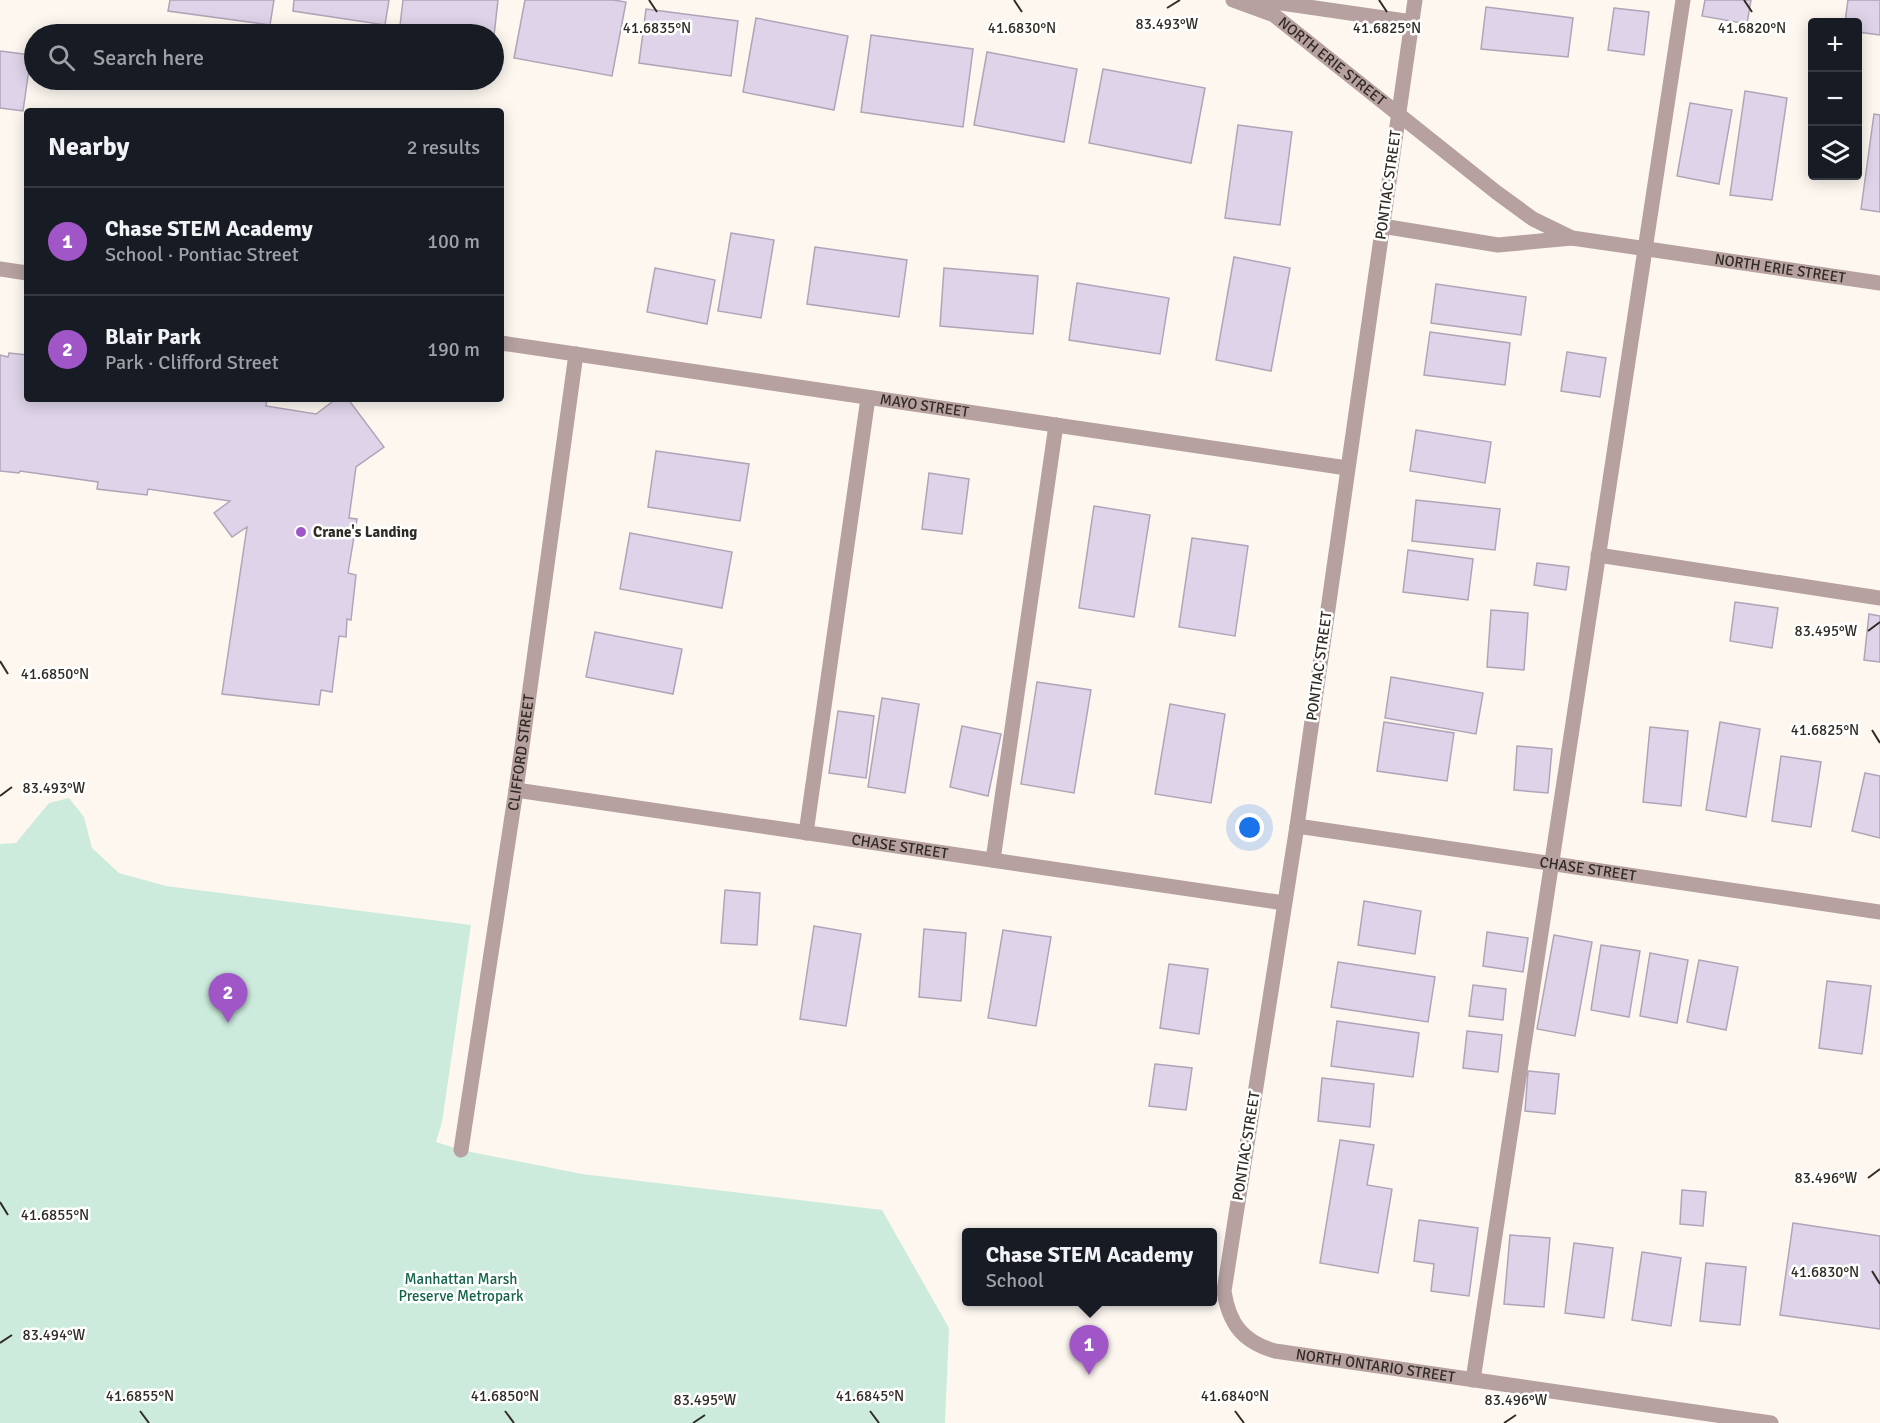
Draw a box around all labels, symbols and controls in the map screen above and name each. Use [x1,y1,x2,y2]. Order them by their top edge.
street label: NORTH ERIE STREET [1275,13,1390,110]
text: 83.493°W [1136,15,1199,33]
map controls [1808,18,1862,180]
button: + [1808,18,1862,72]
text: 41.6835°N [623,19,691,37]
text: 41.6830°N [988,19,1056,37]
text: 41.6825°N [1353,19,1421,37]
text: 41.6820°N [1718,19,1786,37]
search box [24,24,504,90]
icon: search [45,41,78,74]
text: Search here [93,44,204,71]
button: − [1808,72,1862,126]
button: layers [1808,126,1862,180]
street label: PONTIAC STREET [1371,128,1405,241]
text: Nearby [48,131,129,163]
text: 2 results [407,135,480,160]
text: Chase STEM Academy [105,215,313,242]
text: 1 [62,229,73,254]
text: 100 m [427,229,480,254]
text: School · Pontiac Street [105,242,299,267]
street label: NORTH ERIE STREET [1713,250,1847,287]
text: Blair Park [105,323,201,350]
text: 2 [62,337,73,362]
text: 190 m [427,337,480,362]
text: Park · Clifford Street [105,350,279,375]
street label: MAYO STREET [879,390,971,421]
place label: Crane's Landing [313,523,417,541]
marker: Crane's Landing [294,525,308,539]
street label: PONTIAC STREET [1302,609,1336,722]
text: 83.495°W [1795,622,1858,640]
text: 41.6850°N [21,665,89,683]
street label: CLIFFORD STREET [504,693,538,812]
text: 41.6825°N [1791,721,1859,739]
text: 83.493°W [23,779,86,797]
your location [1235,813,1264,842]
street label: CHASE STREET [850,830,950,863]
street label: CHASE STREET [1538,853,1638,885]
pin: 2 [208,974,248,1023]
street label: PONTIAC STREET [1228,1089,1264,1202]
text: 83.496°W [1795,1169,1858,1187]
text: 41.6855°N [21,1206,89,1224]
popup [962,1228,1217,1306]
text: Chase STEM Academy [986,1241,1193,1268]
text: 41.6830°N [1791,1263,1859,1281]
text: School [986,1268,1044,1293]
park label: Manhattan Marsh Preserve Metropark [399,1270,524,1305]
text: 83.494°W [23,1326,86,1344]
pin: 1 [1070,1326,1108,1375]
street label: NORTH ONTARIO STREET [1295,1345,1457,1386]
text: 41.6855°N [106,1387,174,1405]
text: 41.6850°N [471,1387,539,1405]
text: 41.6845°N [836,1387,904,1405]
text: 41.6840°N [1201,1387,1269,1405]
text: 83.495°W [674,1391,737,1409]
text: 83.496°W [1485,1391,1548,1409]

